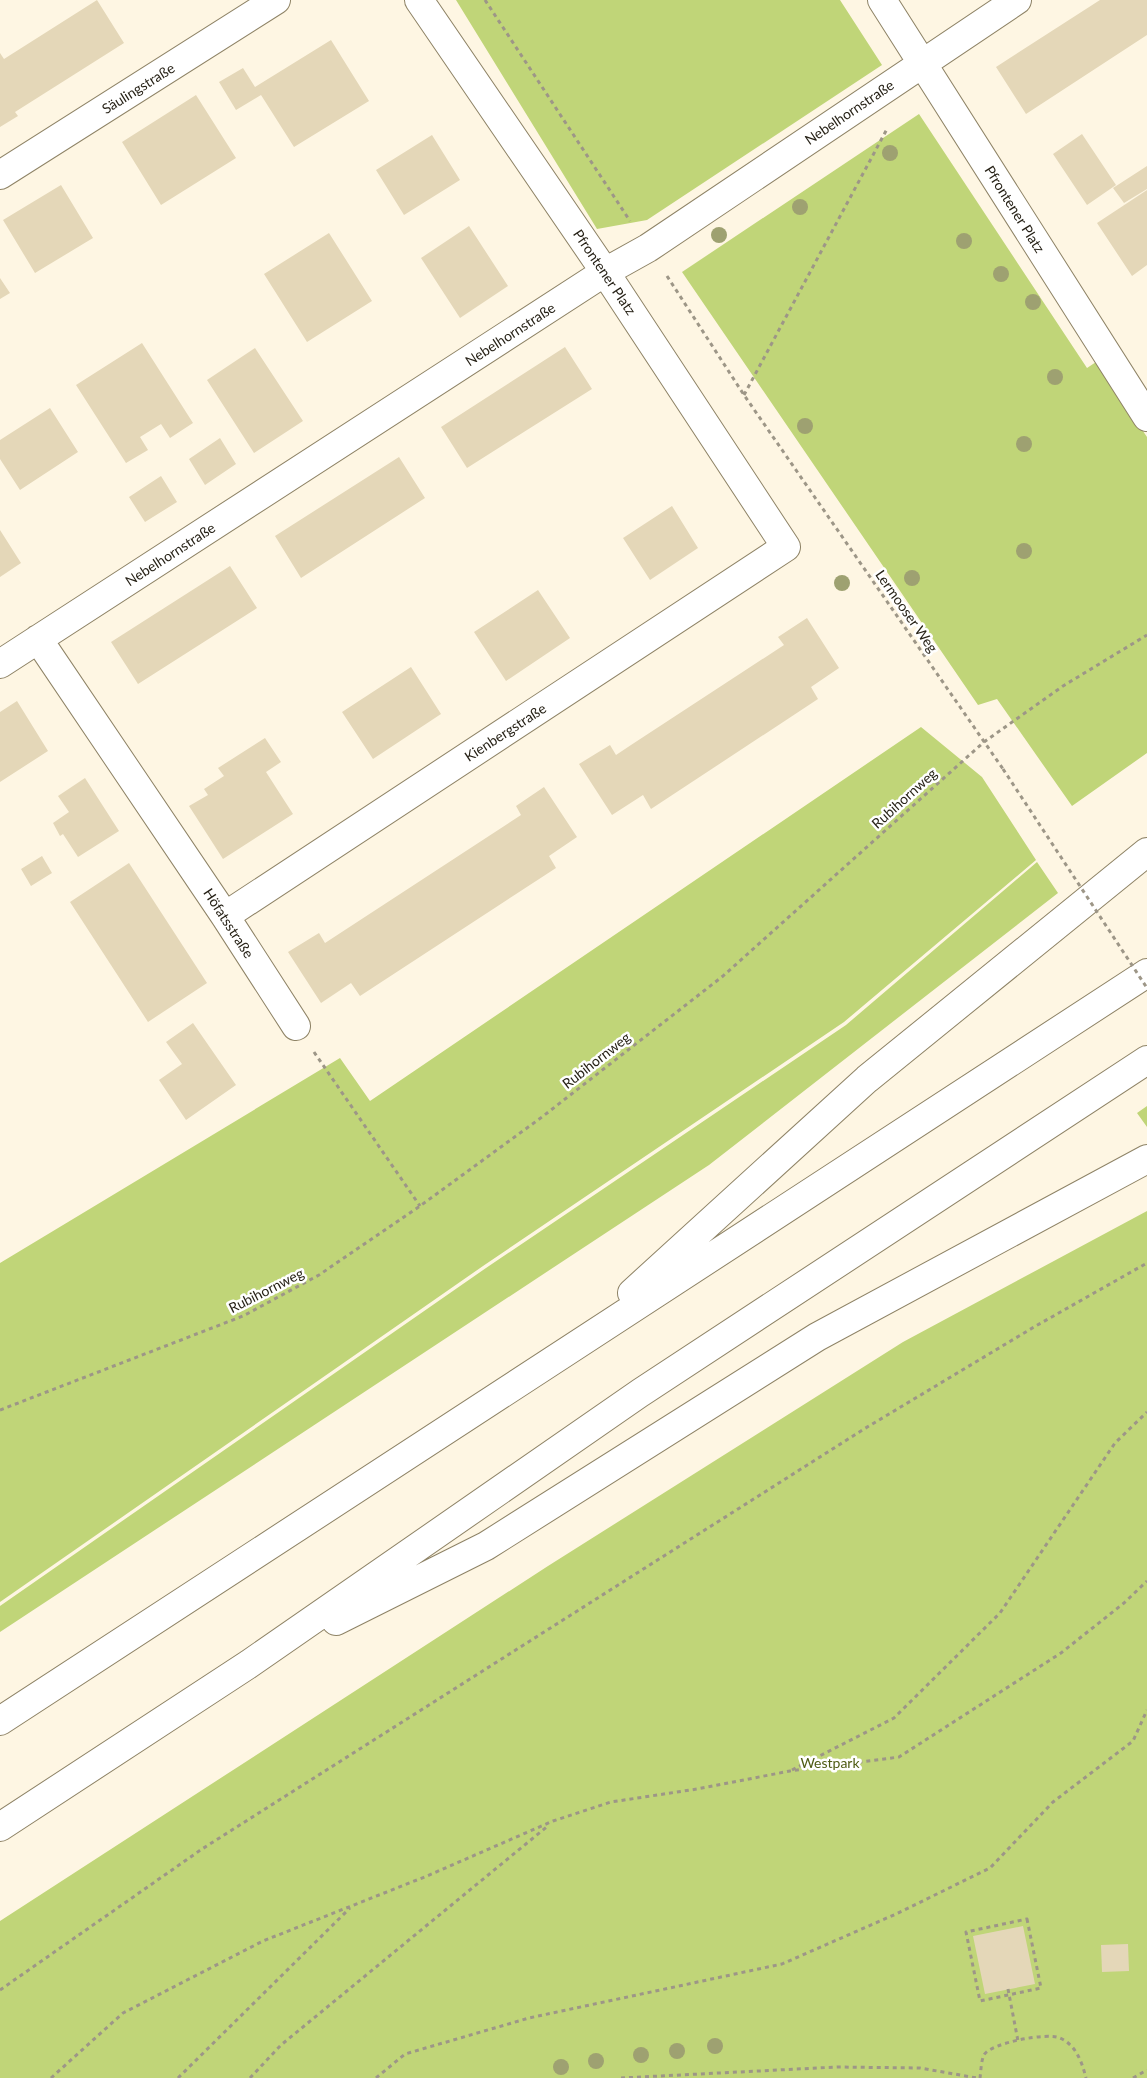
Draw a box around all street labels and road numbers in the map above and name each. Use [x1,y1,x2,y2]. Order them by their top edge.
street label: Säulingstraße [98,59,178,117]
street label: Nebelhornstraße [801,76,897,148]
street label: Pfrontener Platz [981,162,1049,256]
street label: Pfrontener Platz [570,226,640,318]
street label: Nebelhornstraße [462,299,558,369]
street label: Nebelhornstraße [122,519,218,589]
street label: Lermooser Weg [872,567,942,655]
street label: Kienbergstraße [461,699,549,765]
street label: Rubihornweg [868,764,940,832]
street label: Höfatsstraße [200,885,258,961]
street label: Rubihornweg [559,1028,633,1092]
street label: Rubihornweg [226,1264,306,1316]

